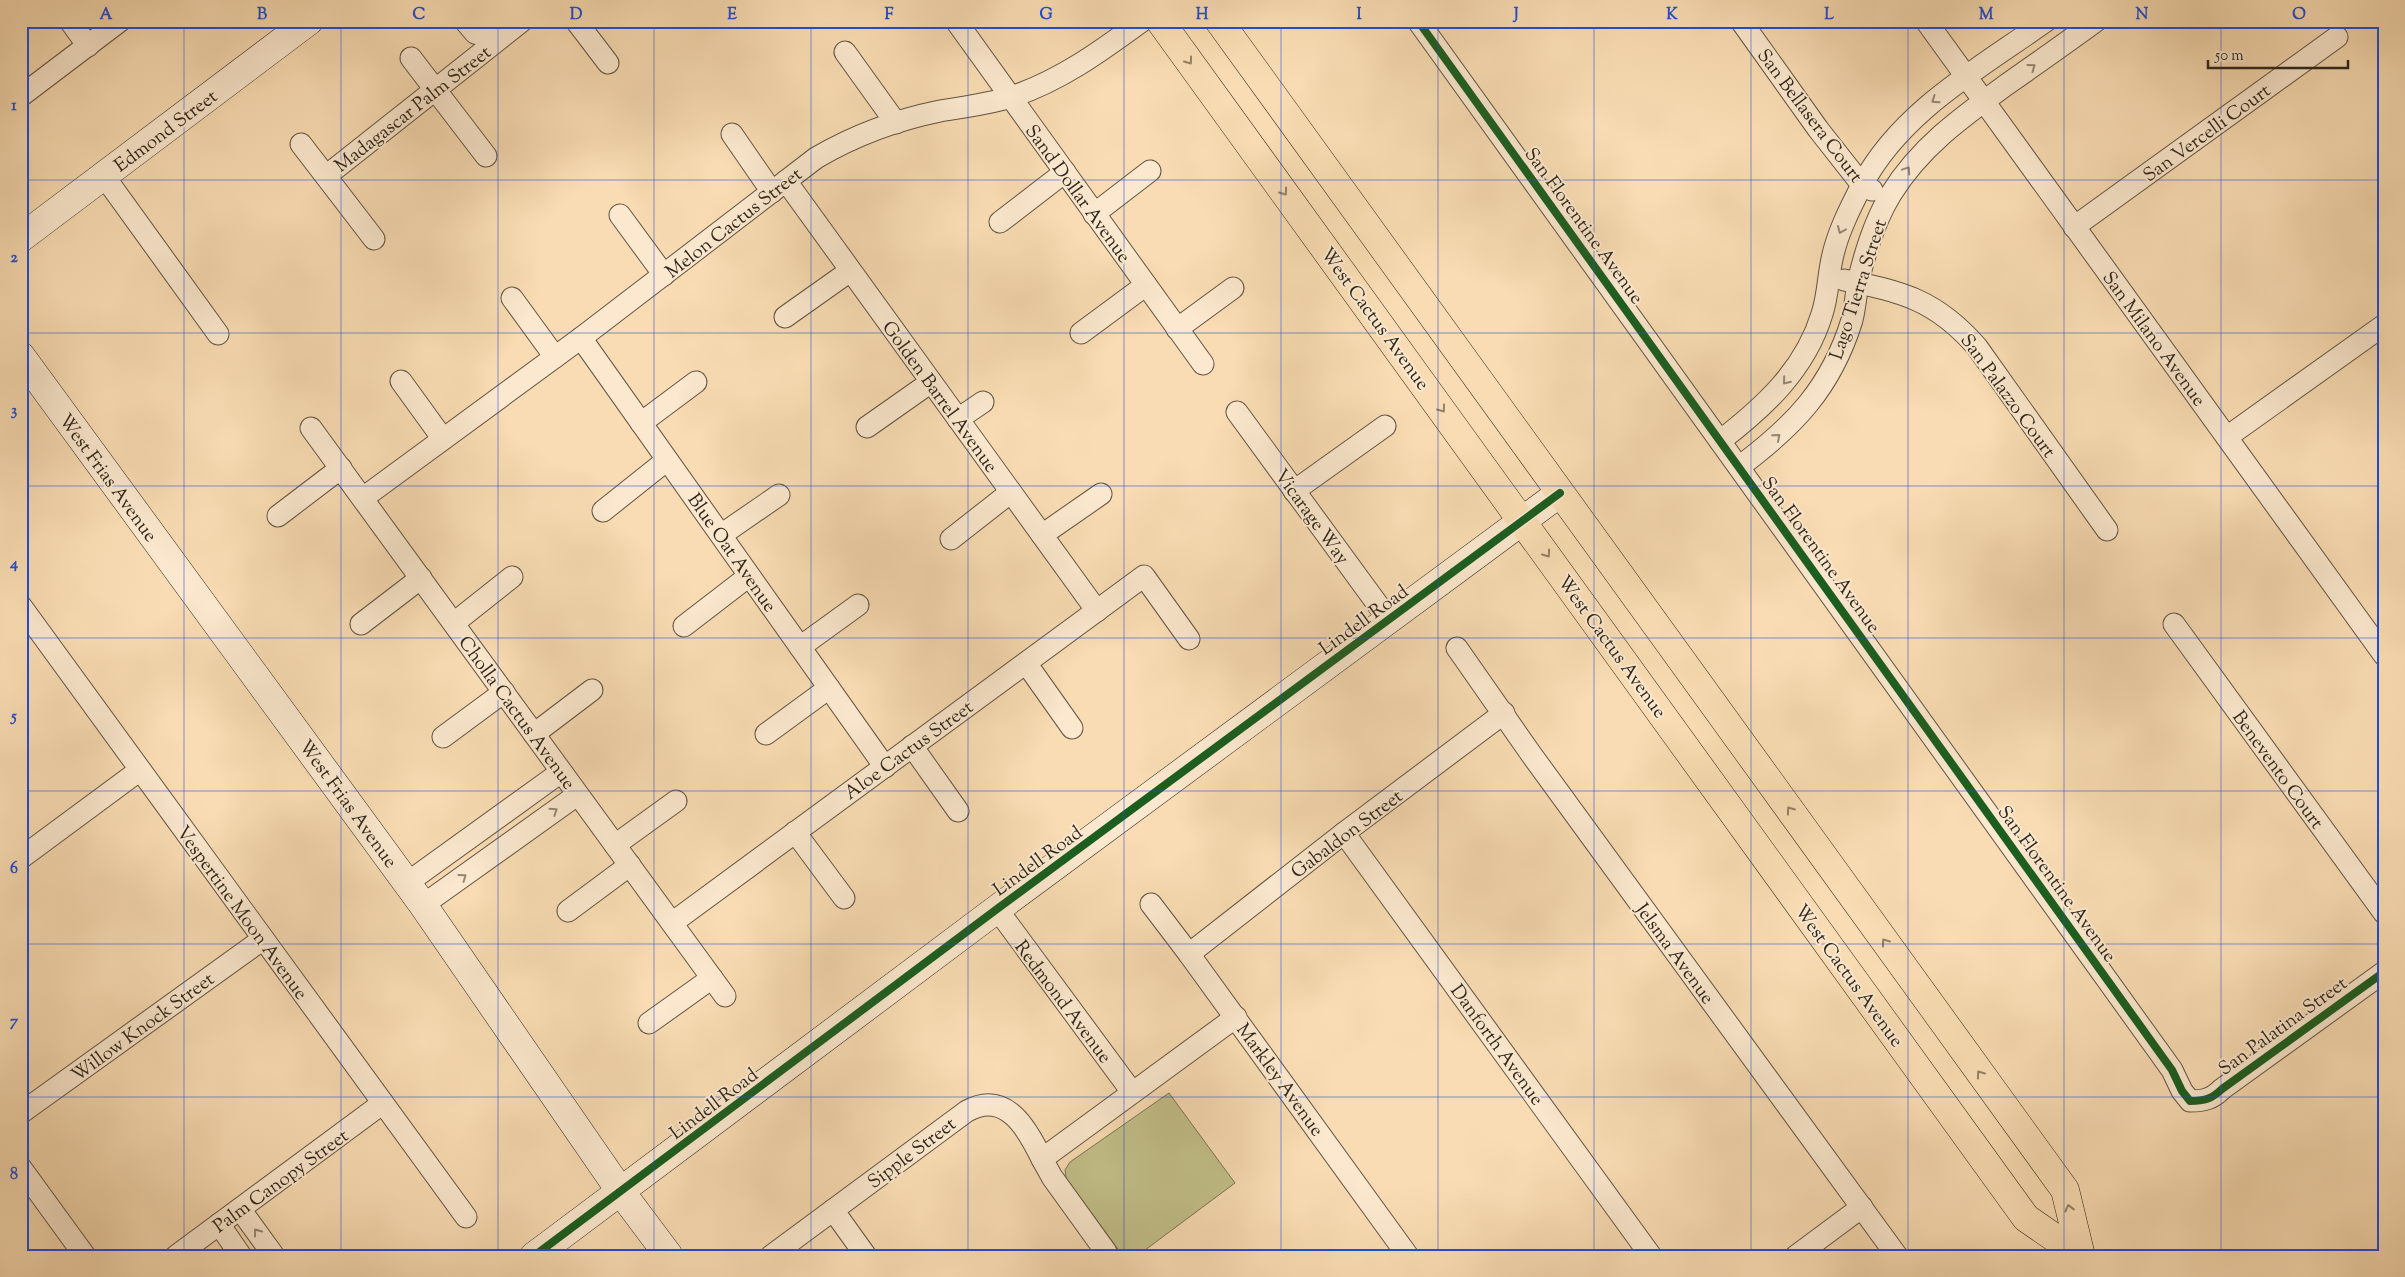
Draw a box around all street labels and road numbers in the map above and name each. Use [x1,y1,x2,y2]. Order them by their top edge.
street label: Madagascar Palm Street [329,40,498,180]
street label: San Bellasera Court [1750,44,1869,189]
street label: San Vercelli Court [2138,78,2277,190]
street label: Edmond Street [109,84,224,180]
street label: Sand Dollar Avenue [1018,120,1136,269]
street label: San Florentine Avenue [1517,143,1649,310]
street label: Melon Cactus Street [661,162,809,286]
street label: Lago Tierra Street [1824,216,1895,363]
street label: West Cactus Avenue [1313,243,1435,397]
street label: San Milano Avenue [2095,266,2211,413]
street label: Golden Barrel Avenue [875,316,1003,479]
street label: San Palazzo Court [1953,329,2061,464]
street label: West Frias Avenue [51,409,163,548]
street label: Vicarage Way [1267,464,1355,571]
street label: San Florentine Avenue [1754,472,1886,639]
street label: Blue Oat Avenue [680,488,782,618]
street label: West Cactus Avenue [1550,571,1672,725]
street label: Lindell Road [1314,579,1415,663]
street label: Cholla Cactus Avenue [451,631,581,796]
street label: Aloe Cactus Street [839,695,980,807]
street label: Benevento Court [2225,706,2329,836]
street label: West Frias Avenue [291,735,403,874]
street label: Gabaldon Street [1286,784,1409,886]
street label: San Florentine Avenue [1990,801,2122,968]
street label: Lindell Road [988,820,1089,904]
street label: Vespertine Moon Avenue [169,821,313,1006]
street label: Jelsma Avenue [1627,898,1720,1011]
street label: West Cactus Avenue [1787,900,1909,1054]
street label: Redmond Avenue [1007,935,1117,1070]
street label: Willow Knock Street [66,967,221,1089]
street label: San Palatina Street [2213,971,2354,1083]
street label: Danforth Avenue [1443,979,1549,1112]
street label: Markley Avenue [1229,1018,1329,1143]
street label: Lindell Road [665,1063,765,1147]
street label: Sipple Street [863,1111,963,1196]
street label: Palm Canopy Street [208,1123,355,1241]

